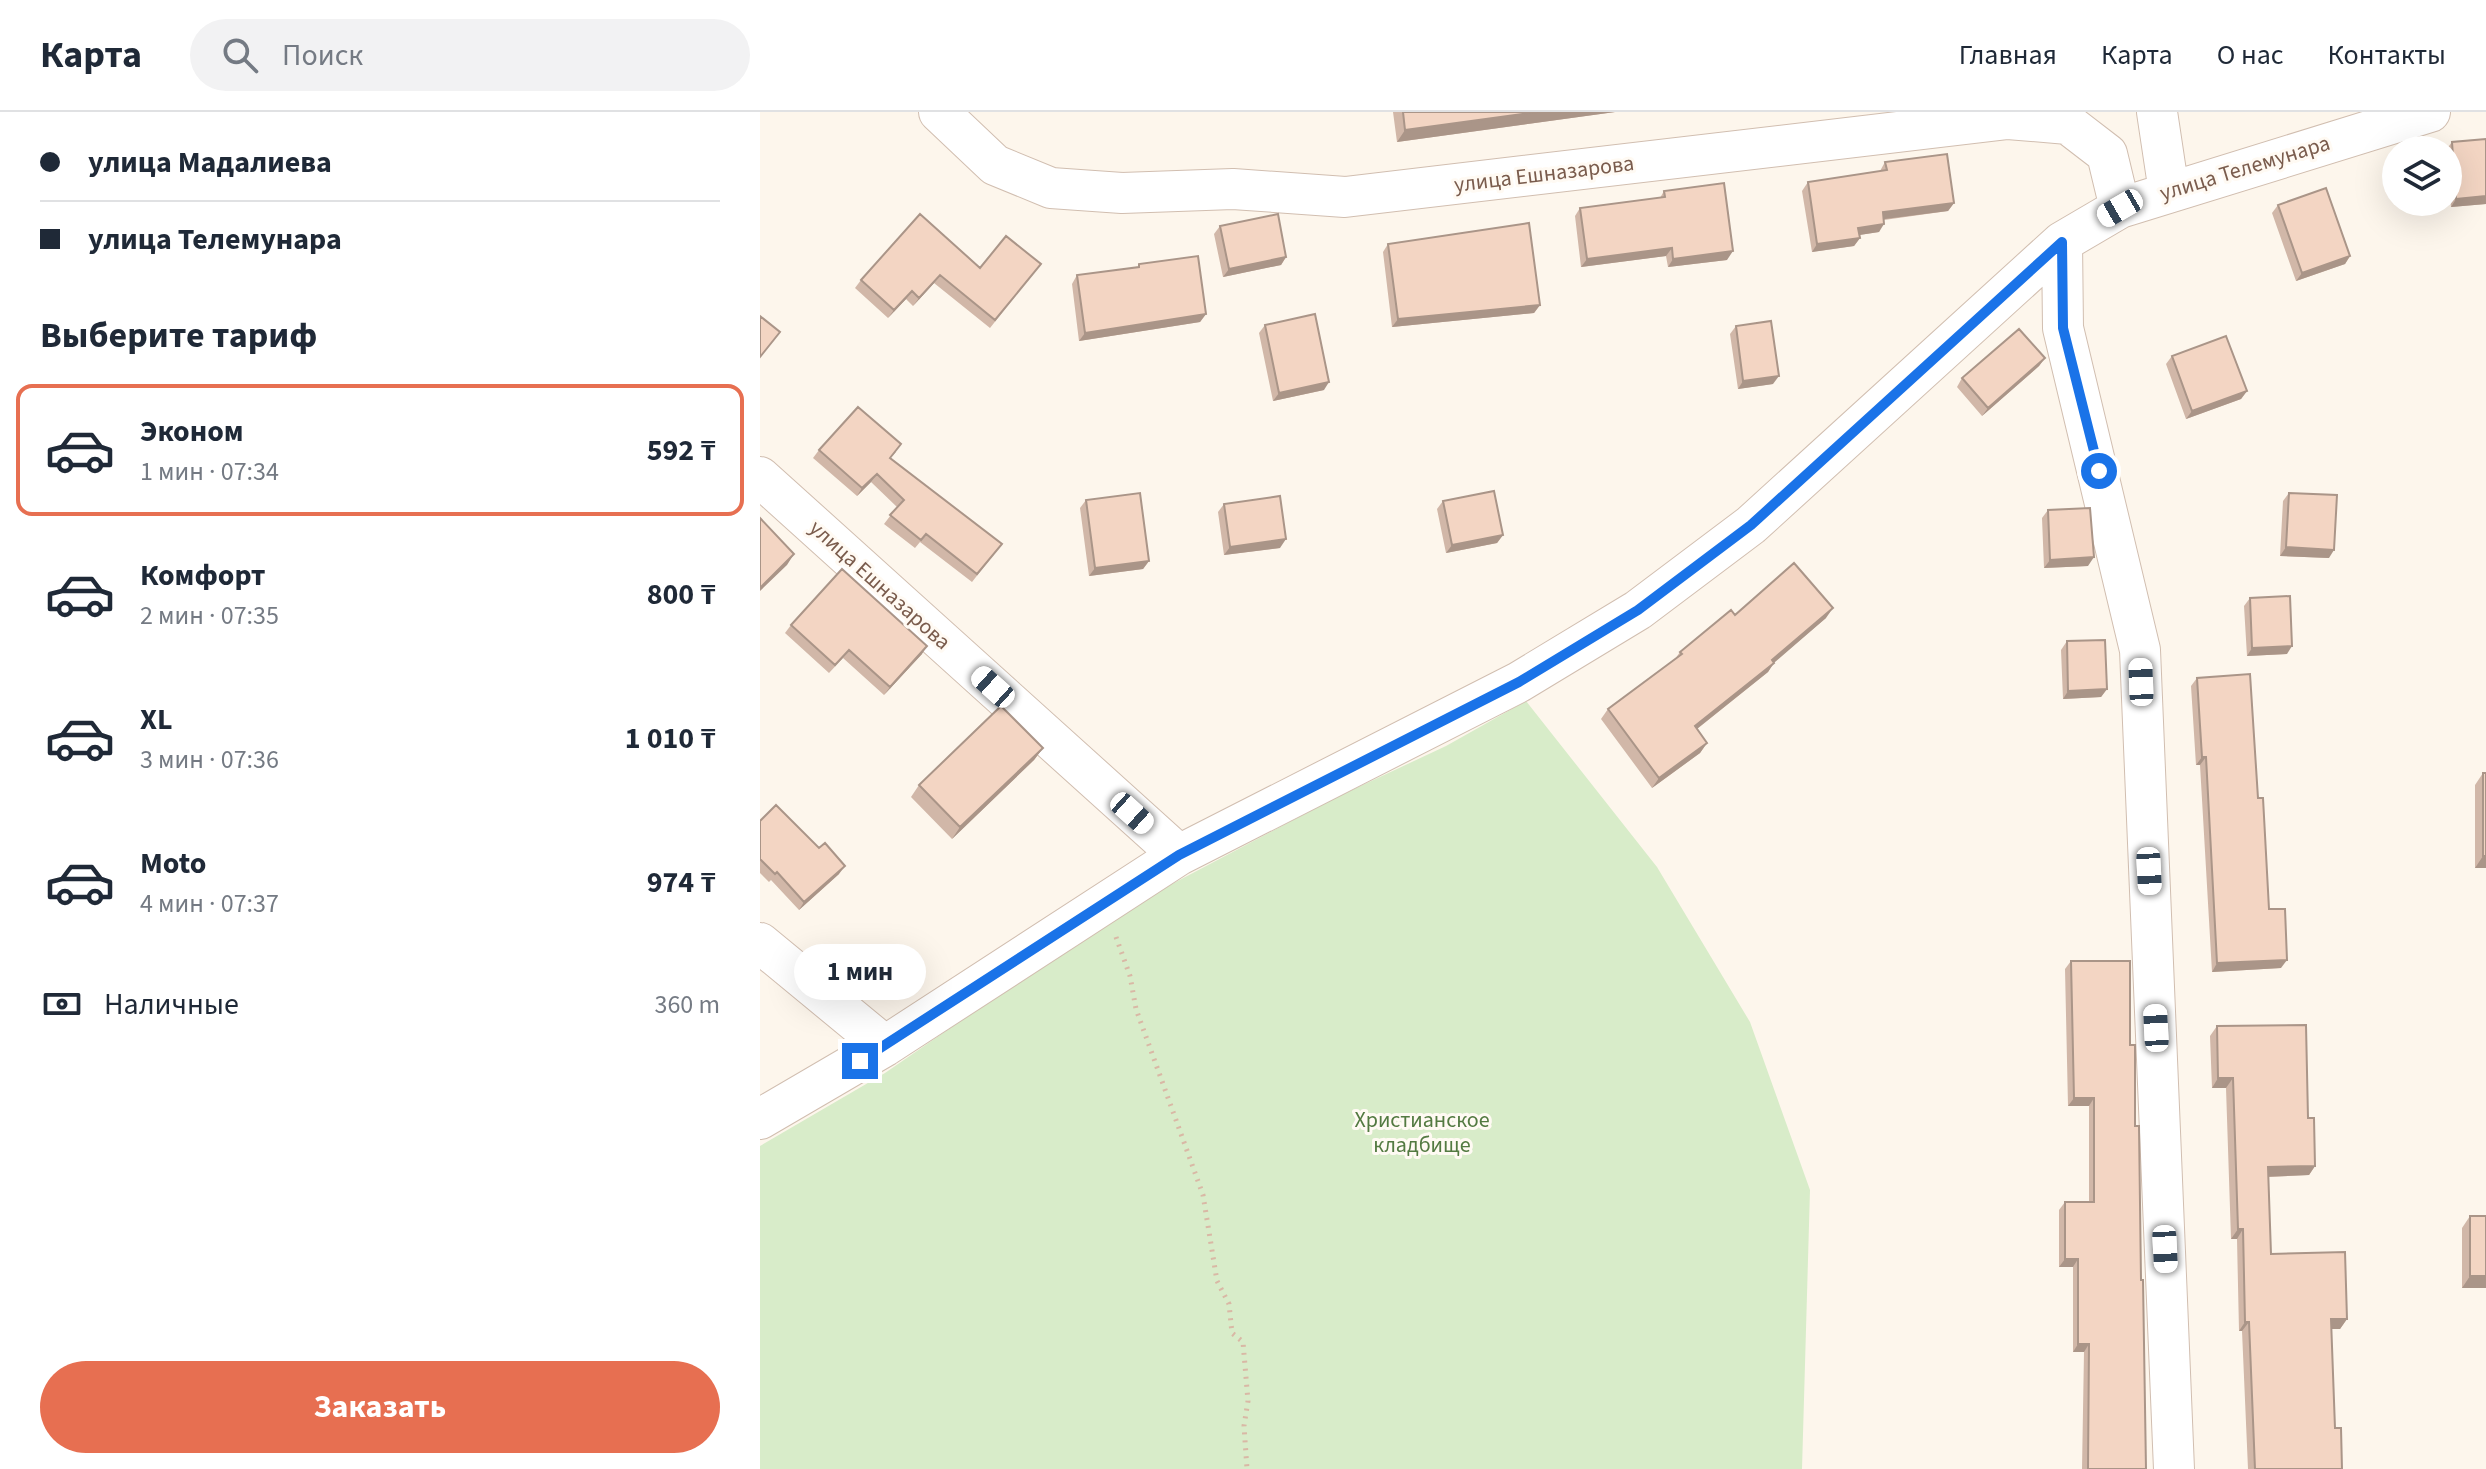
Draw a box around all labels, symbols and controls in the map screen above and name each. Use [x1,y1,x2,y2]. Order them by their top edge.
search box [190,19,750,91]
text: Карта [40,28,142,82]
icon: search [218,33,262,77]
text: Поиск [282,34,363,77]
text: Главная [1959,35,2057,75]
text: Карта [2101,35,2173,75]
text: О нас [2217,35,2284,75]
text: Контакты [2328,35,2446,75]
street label: улица Телемунара [2156,127,2334,209]
map controls [2382,136,2462,216]
button: layers [2382,136,2462,216]
text: улица Мадалиева [88,141,332,184]
street label: улица Ешназарова [1452,147,1636,201]
car [2093,186,2147,230]
text: улица Телемунара [88,218,342,261]
text: Выберите тариф [40,310,317,361]
text: Эконом [140,410,244,453]
icon: car [44,414,116,486]
text: 592 ₸ [647,429,716,472]
text: 1 мин · 07:34 [140,453,279,490]
route start [2081,453,2117,489]
street label: улица Ешназарова [802,513,958,657]
text: Комфорт [140,554,266,597]
icon: car [44,558,116,630]
text: 800 ₸ [647,573,716,616]
text: 2 мин · 07:35 [140,597,279,634]
car [2128,658,2154,706]
car [967,662,1019,712]
text: XL [140,698,173,741]
icon: car [44,702,116,774]
text: 1 010 ₸ [625,717,716,760]
text: 3 мин · 07:36 [140,741,279,778]
car [1106,788,1158,838]
text: Moto [140,842,206,885]
icon: car [44,846,116,918]
car [2136,846,2162,896]
text: 974 ₸ [647,861,716,904]
text: 4 мин · 07:37 [140,885,279,922]
callout: 1 мин [794,945,926,1001]
text: 1 мин [827,953,893,990]
icon: cash [40,982,84,1026]
text: Наличные [104,983,239,1026]
text: 360 m [654,986,720,1023]
car [2143,1003,2169,1053]
route end [842,1043,878,1079]
park label: Христианское кладбище [1354,1104,1490,1161]
car [2152,1224,2178,1274]
button: Заказать [40,1361,720,1453]

